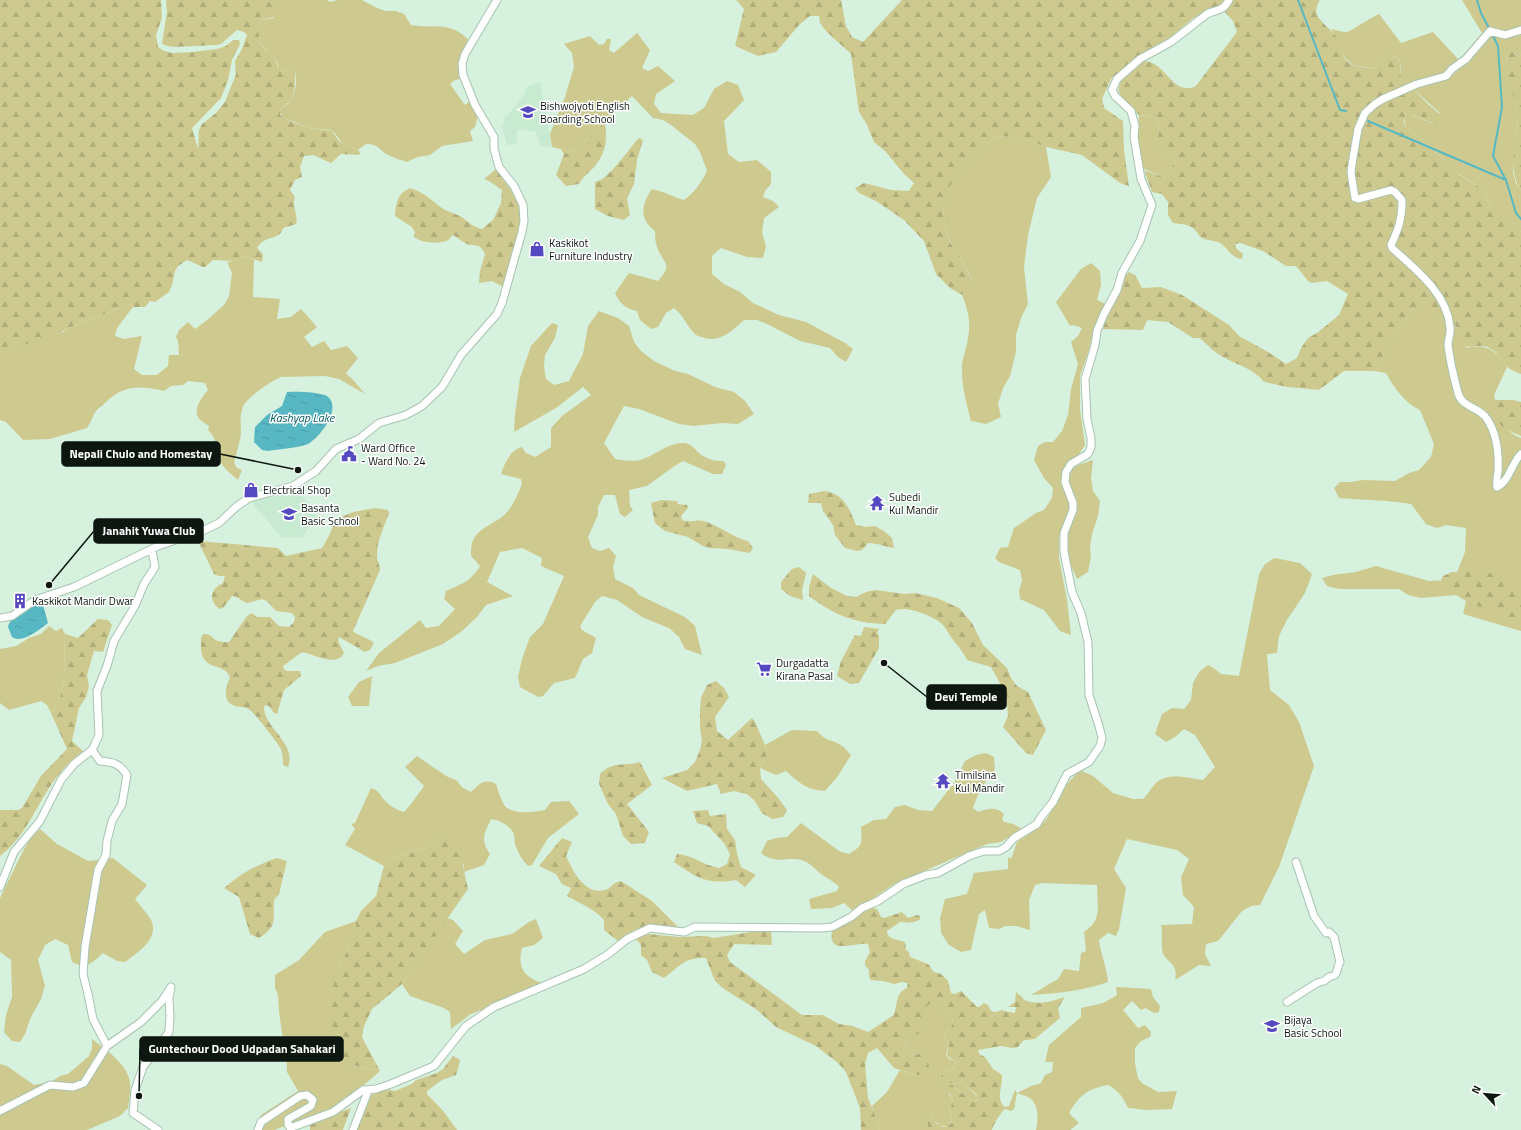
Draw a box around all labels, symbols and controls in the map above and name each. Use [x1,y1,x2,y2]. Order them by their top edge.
place label: Bishwojyoti English Boarding School [540,98,630,127]
school or university icon: Bishwojyoti English Boarding School [519,103,537,121]
place label: Kaskikot Furniture Industry [549,235,633,264]
shop icon: Kaskikot Furniture Industry [528,240,546,258]
water label: Kashyap Lake [270,408,336,427]
place label: Ward Office - Ward No. 24 [361,440,426,469]
callout: Nepali Chulo and Homestay [62,442,220,466]
text: Nepali Chulo and Homestay [70,444,212,463]
public building icon: Ward Office - Ward No. 24 [340,445,358,463]
shop icon: Electrical Shop [242,481,260,499]
place label: Electrical Shop [263,482,331,498]
place label: Subedi Kul Mandir [889,489,939,518]
temple icon: Subedi Kul Mandir [868,494,886,512]
place label: Basanta Basic School [301,500,359,529]
school or university icon: Basanta Basic School [280,505,298,523]
callout: Janahit Yuwa Club [94,519,203,543]
text: Janahit Yuwa Club [103,521,196,540]
building icon: Kaskikot Mandir Dwar [11,592,29,610]
place label: Kaskikot Mandir Dwar [32,593,134,609]
place label: Durgadatta Kirana Pasal [776,655,833,684]
supermarket icon: Durgadatta Kirana Pasal [755,660,773,678]
callout: Devi Temple [927,685,1006,709]
text: Devi Temple [935,687,997,706]
place label: Timilsina Kul Mandir [955,767,1005,796]
temple icon: Timilsina Kul Mandir [934,772,952,790]
place label: Bijaya Basic School [1284,1012,1342,1041]
school or university icon: Bijaya Basic School [1263,1017,1281,1035]
callout: Guntechour Dood Udpadan Sahakari [140,1037,343,1061]
text: Guntechour Dood Udpadan Sahakari [148,1039,336,1058]
north arrow [1465,1074,1505,1114]
text: N [1467,1083,1485,1097]

